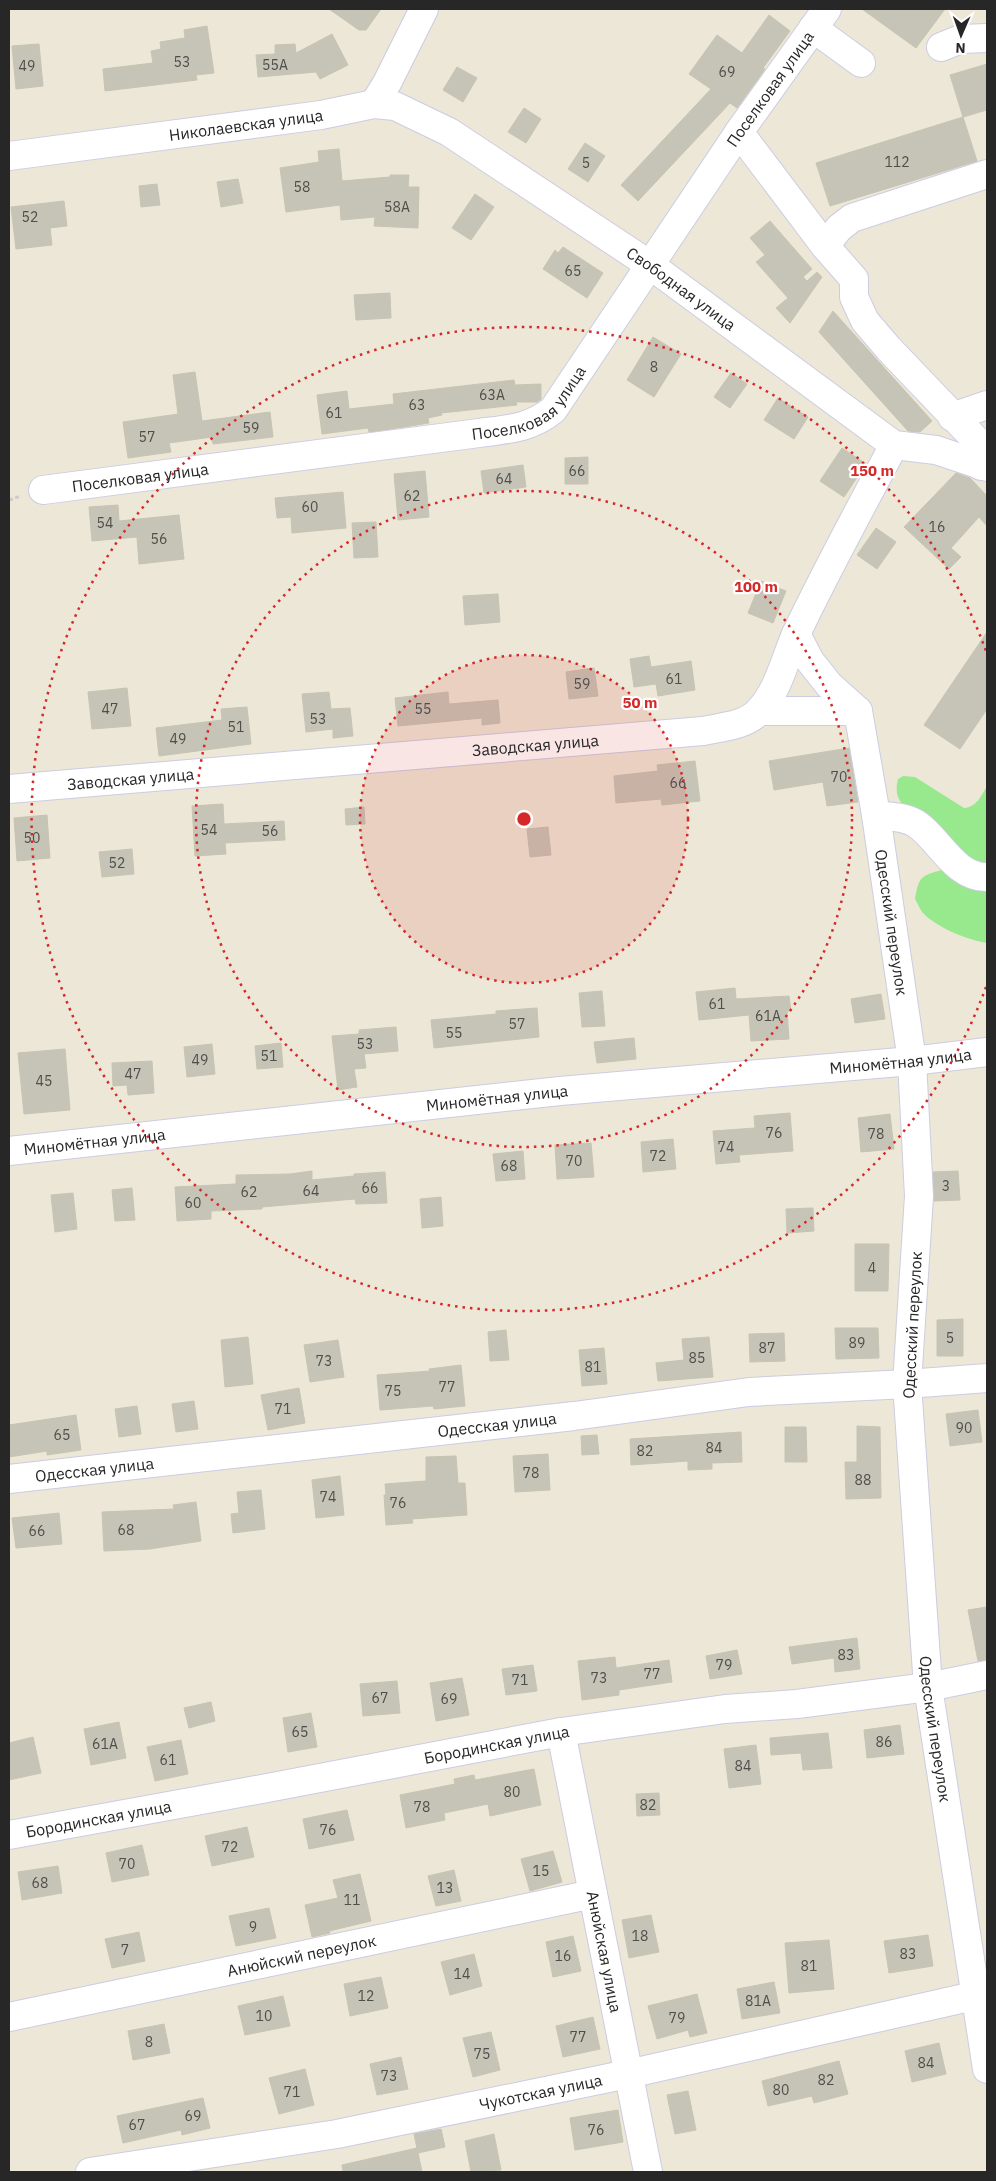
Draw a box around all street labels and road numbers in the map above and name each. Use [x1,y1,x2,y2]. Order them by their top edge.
street label: Поселковая улица [722,27,818,151]
street label: Николаевская улица [168,105,325,145]
street label: Свободная улица [623,242,740,335]
street label: Поселковая улица [470,361,590,444]
street label: Поселковая улица [71,458,210,496]
street label: Заводская улица [471,730,600,760]
street label: Заводская улица [66,764,195,794]
street label: Одесский переулок [871,848,912,997]
street label: Миномётная улица [829,1044,973,1078]
street label: Миномётная улица [425,1080,569,1116]
street label: Миномётная улица [22,1124,167,1159]
street label: Одесский переулок [898,1251,926,1399]
street label: Одесская улица [437,1408,558,1441]
street label: Одесская улица [34,1453,155,1486]
street label: Одесский переулок [916,1655,956,1804]
street label: Бородинская улица [422,1721,571,1768]
street label: Бородинская улица [24,1796,173,1842]
street label: Анюйская улица [583,1889,626,2015]
street label: Анюйский переулок [225,1930,378,1981]
street label: Чукотская улица [478,2069,604,2114]

